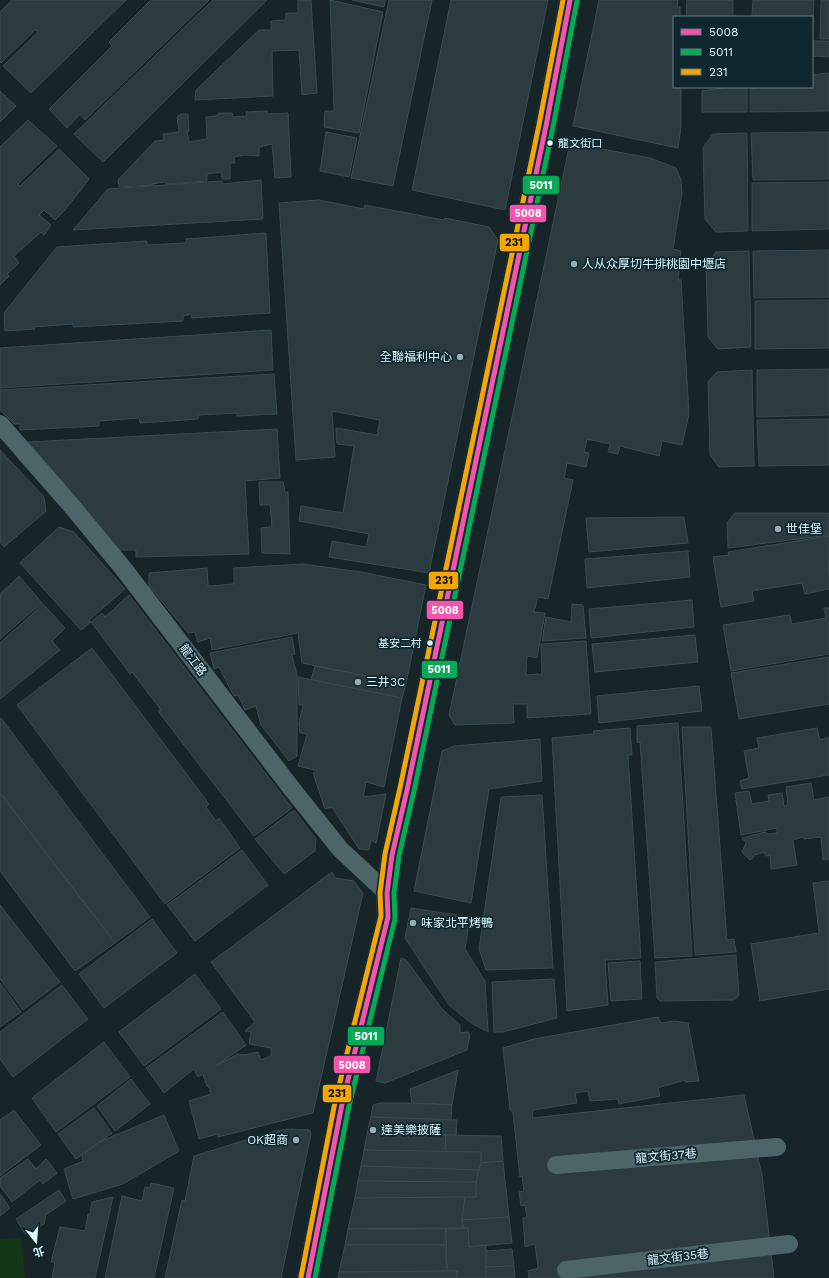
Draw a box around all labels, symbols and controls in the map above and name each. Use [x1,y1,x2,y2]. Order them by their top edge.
legend [673,16,813,88]
text: 5008 [709,25,738,39]
text: 5011 [709,45,733,59]
text: 231 [709,65,728,79]
place label: 龍文街口 [558,137,602,150]
marker: 龍文街口 [545,138,555,148]
line badge: 5011 [522,175,560,195]
text: 5011 [530,179,552,192]
line badge: 5008 [509,204,547,223]
text: 5008 [514,207,542,220]
line badge: 231 [499,233,530,252]
text: 231 [505,236,523,249]
place label: 人从众厚切牛排桃園中壢店 [582,257,726,271]
marker: 人从众厚切牛排桃園中壢店 [569,259,579,269]
place label: 全聯福利中心 [380,350,452,364]
marker: 全聯福利中心 [455,352,465,362]
place label: 世佳堡 [786,522,822,536]
marker: 世佳堡 [773,524,783,534]
line badge: 231 [428,571,459,590]
text: 231 [435,574,453,587]
line badge: 5008 [426,600,464,620]
text: 5008 [431,604,459,617]
place label: 基安二村 [378,637,422,650]
marker: 基安二村 [425,638,435,648]
street label: 龍江路 [177,641,209,679]
line badge: 5011 [421,660,458,679]
text: 5011 [428,663,450,676]
place label: 三井3C [366,675,405,689]
marker: 三井3C [353,677,363,687]
place label: 味家北平烤鴨 [421,916,493,930]
marker: 味家北平烤鴨 [408,918,418,928]
line badge: 5011 [347,1026,385,1046]
text: 5011 [355,1030,377,1043]
line badge: 5008 [333,1055,371,1074]
text: 5008 [338,1059,366,1072]
line badge: 231 [322,1084,352,1103]
text: 231 [328,1087,346,1100]
place label: 達美樂披薩 [381,1123,441,1137]
marker: 達美樂披薩 [368,1125,378,1135]
place label: OK超商 [247,1133,288,1147]
marker: OK超商 [291,1135,301,1145]
street label: 龍文街37巷 [635,1146,697,1166]
north arrow [16,1222,56,1262]
text: 北 [32,1243,46,1259]
street label: 龍文街35巷 [646,1246,710,1268]

